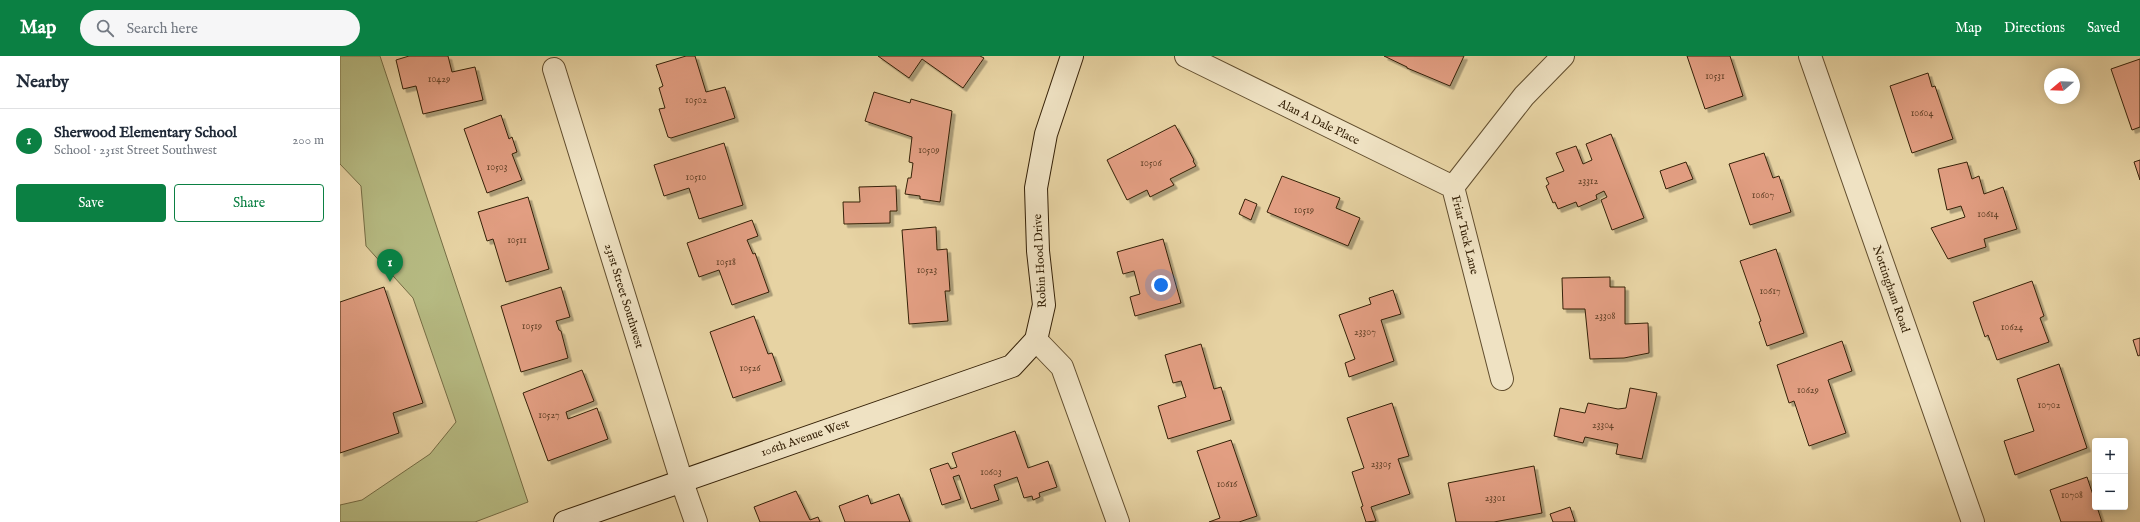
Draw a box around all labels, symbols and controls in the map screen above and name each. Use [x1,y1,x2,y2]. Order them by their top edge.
search box [80,10,360,46]
text: Map [20,16,56,40]
icon: search [94,17,116,39]
text: Search here [126,19,198,38]
text: Map [1955,19,1982,37]
text: Directions [2004,19,2065,37]
text: Saved [2087,19,2120,37]
north arrow [2044,68,2080,104]
house number: 10531 [1705,70,1725,83]
text: Nearby [16,72,69,93]
house number: 10429 [428,73,450,86]
house number: 10502 [685,94,707,107]
street label: Alan A Dale Place [1275,95,1363,148]
house number: 10604 [1911,107,1933,120]
text: Sherwood Elementary School [54,123,237,142]
text: 1 [27,132,31,149]
text: 200 m [292,132,324,149]
text: School · 231st Street Southwest [54,142,217,159]
house number: 10509 [918,144,940,157]
house number: 10506 [1140,157,1162,170]
house number: 10503 [487,161,508,174]
house number: 10510 [686,171,706,184]
house number: 23312 [1578,175,1599,188]
button: Save [16,184,166,222]
button: Share [174,184,324,222]
house number: 10607 [1752,189,1775,202]
street label: Friar Tuck Lane [1448,194,1482,277]
house number: 10519 [1294,204,1314,217]
house number: 10614 [1977,208,1999,221]
street label: Robin Hood Drive [1030,213,1050,308]
house number: 10511 [507,234,527,247]
street label: 231st Street Southwest [601,242,647,350]
street label: Nottingham Road [1869,243,1913,335]
pin: 1 [377,249,403,282]
house number: 10518 [716,256,736,269]
house number: 10523 [917,264,938,277]
your location [1151,275,1171,295]
house number: 10617 [1759,285,1781,298]
house number: 23308 [1595,310,1616,323]
house number: 10519 [522,320,542,333]
house number: 10624 [2001,321,2023,334]
house number: 23307 [1354,326,1376,339]
house number: 10526 [739,362,761,375]
house number: 10629 [1797,384,1819,397]
house number: 10702 [2038,399,2061,412]
house number: 10527 [538,409,560,422]
street label: 106th Avenue West [759,416,851,460]
house number: 23304 [1592,419,1614,432]
map controls [2092,438,2128,510]
button: + [2092,438,2128,474]
house number: 23305 [1371,458,1392,471]
house number: 10603 [980,466,1002,479]
button: − [2092,474,2128,510]
house number: 10616 [1217,478,1238,491]
house number: 10708 [2061,489,2083,502]
house number: 23301 [1485,492,1506,505]

